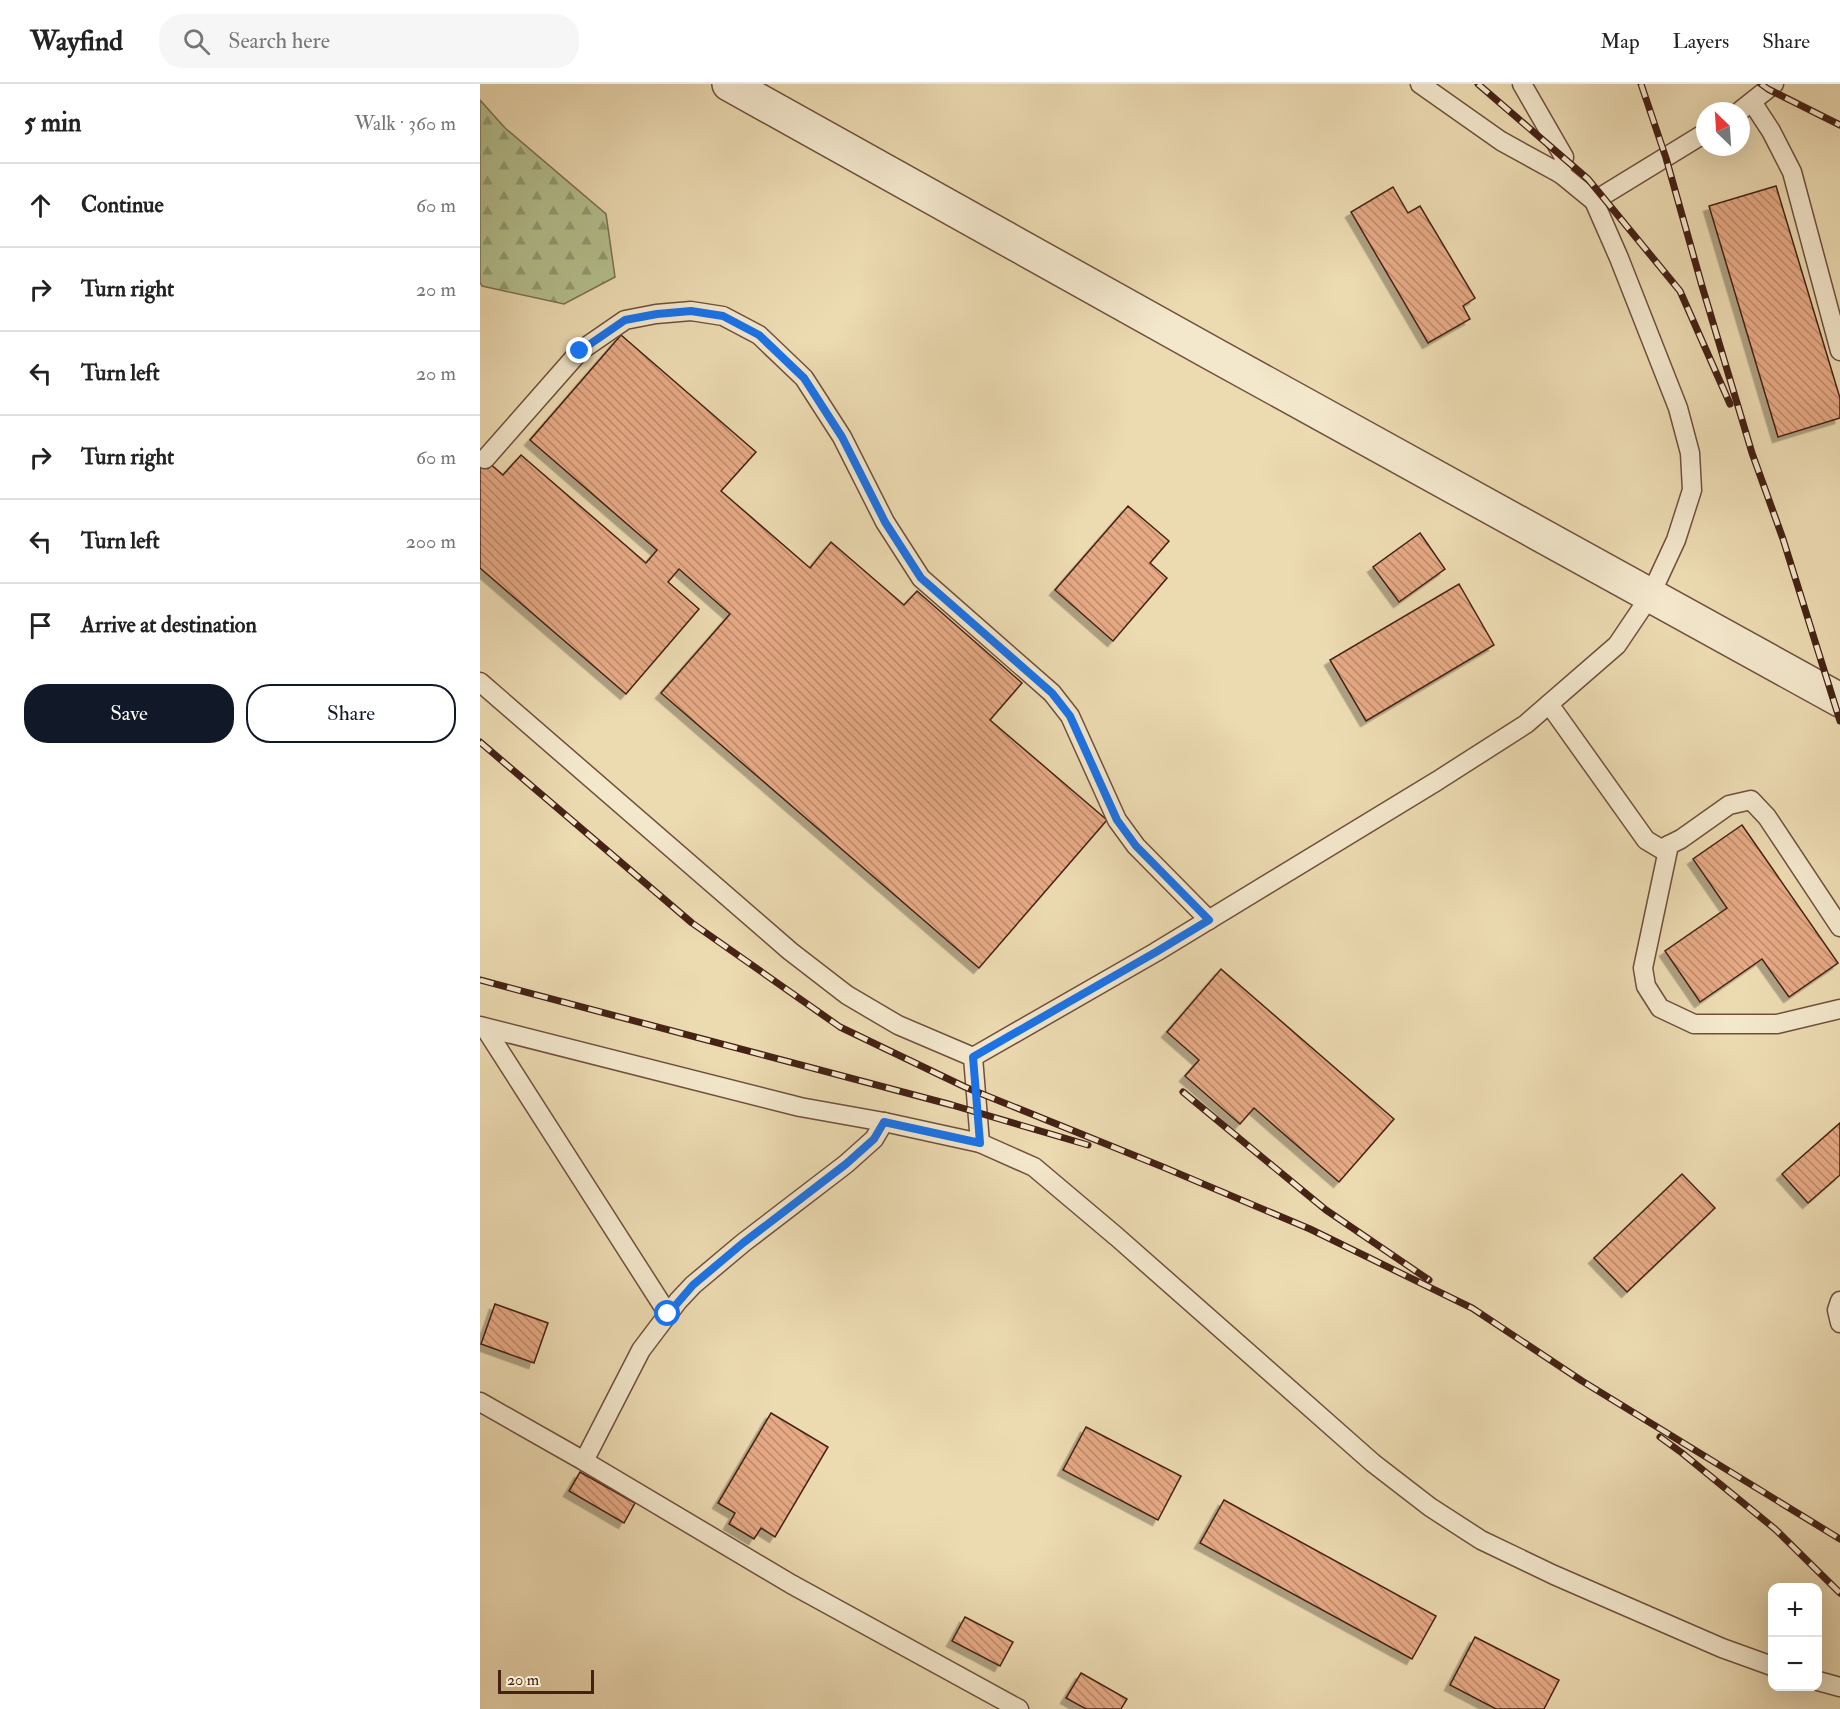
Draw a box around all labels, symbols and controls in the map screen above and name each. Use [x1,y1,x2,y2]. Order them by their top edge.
search box [159,14,579,68]
text: Wayfind [30,24,123,59]
icon: search [180,25,213,58]
text: Search here [228,27,330,55]
text: Map [1600,28,1640,55]
text: Layers [1673,28,1729,55]
text: Share [1762,28,1810,55]
north arrow [1696,102,1750,156]
text: 5 min [24,107,81,139]
text: Walk · 360 m [354,111,456,136]
icon: ahead [24,189,57,222]
text: Continue [81,191,164,219]
text: 60 m [416,193,456,218]
icon: right [24,273,57,306]
text: Turn right [81,275,174,303]
text: 20 m [416,277,456,302]
route end [566,337,592,363]
icon: left [24,357,57,390]
text: Turn left [81,359,160,387]
text: 20 m [416,361,456,386]
icon: right [24,441,57,474]
text: Turn right [81,443,174,471]
text: 60 m [416,445,456,470]
icon: left [24,525,57,558]
text: Turn left [81,527,160,555]
text: 200 m [406,529,456,554]
icon: arrive [24,609,57,642]
text: Arrive at destination [81,611,257,639]
button: Save [24,684,234,743]
button: Share [246,684,456,743]
route start [654,1300,680,1326]
map controls [1768,1583,1822,1691]
button: + [1768,1583,1822,1637]
button: − [1768,1637,1822,1691]
scale bar [498,1667,594,1694]
text: 20 m [507,1670,539,1690]

